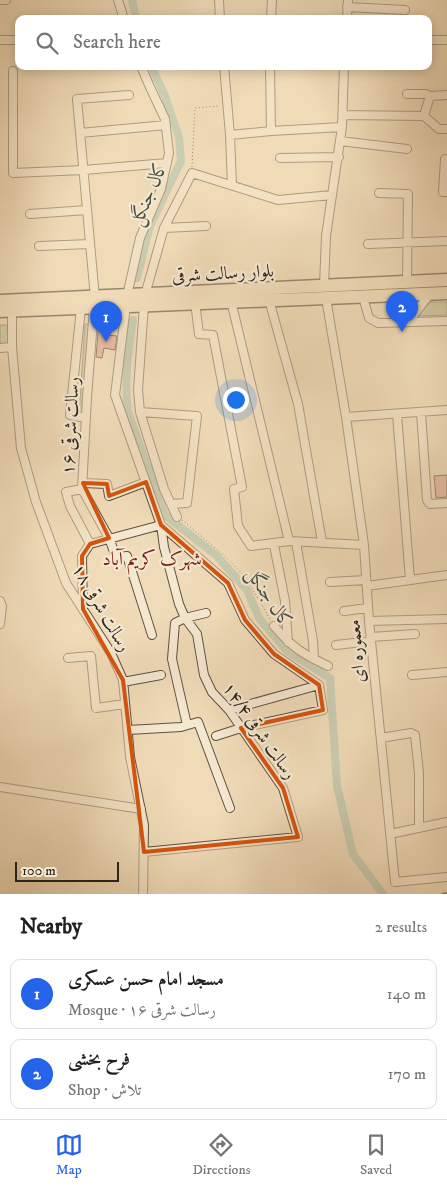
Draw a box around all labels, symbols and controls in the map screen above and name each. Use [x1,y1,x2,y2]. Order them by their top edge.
search box [15,15,432,70]
icon: search [33,29,61,57]
text: Search here [73,31,161,54]
water label: کال جنگل [123,157,174,231]
street label: بلوار رسالت شرقی [171,260,275,288]
pin: 2 [386,291,418,332]
pin: 1 [90,301,122,342]
street label: رسالت شرقی ۱۶ [57,376,85,476]
your location [223,387,249,413]
district label: شهرک کریم آباد [102,548,202,575]
street label: رسالت شرقی ۱۸ [67,560,135,656]
water label: کال جنگل [239,562,299,634]
street label: معموره ای [343,618,371,684]
street label: رسالت شرقی ۱۴/۴ [217,678,301,784]
scale bar [15,859,119,882]
text: 100 m [22,862,56,880]
text: Nearby [20,914,82,940]
text: 2 results [375,917,427,937]
text: مسجد امام حسن عسکری [68,968,224,991]
text: 1 [34,984,40,1004]
text: 140 m [387,984,426,1004]
text: Mosque · رسالت شرقی ۱۶ [68,1000,216,1020]
text: فرح بخشی [68,1048,130,1071]
text: 2 [33,1064,41,1084]
text: 170 m [388,1064,426,1084]
text: Shop · تلاش [68,1080,141,1100]
tab: Map [55,1131,83,1179]
tab: Directions [192,1131,250,1179]
tab: Saved [360,1131,392,1179]

